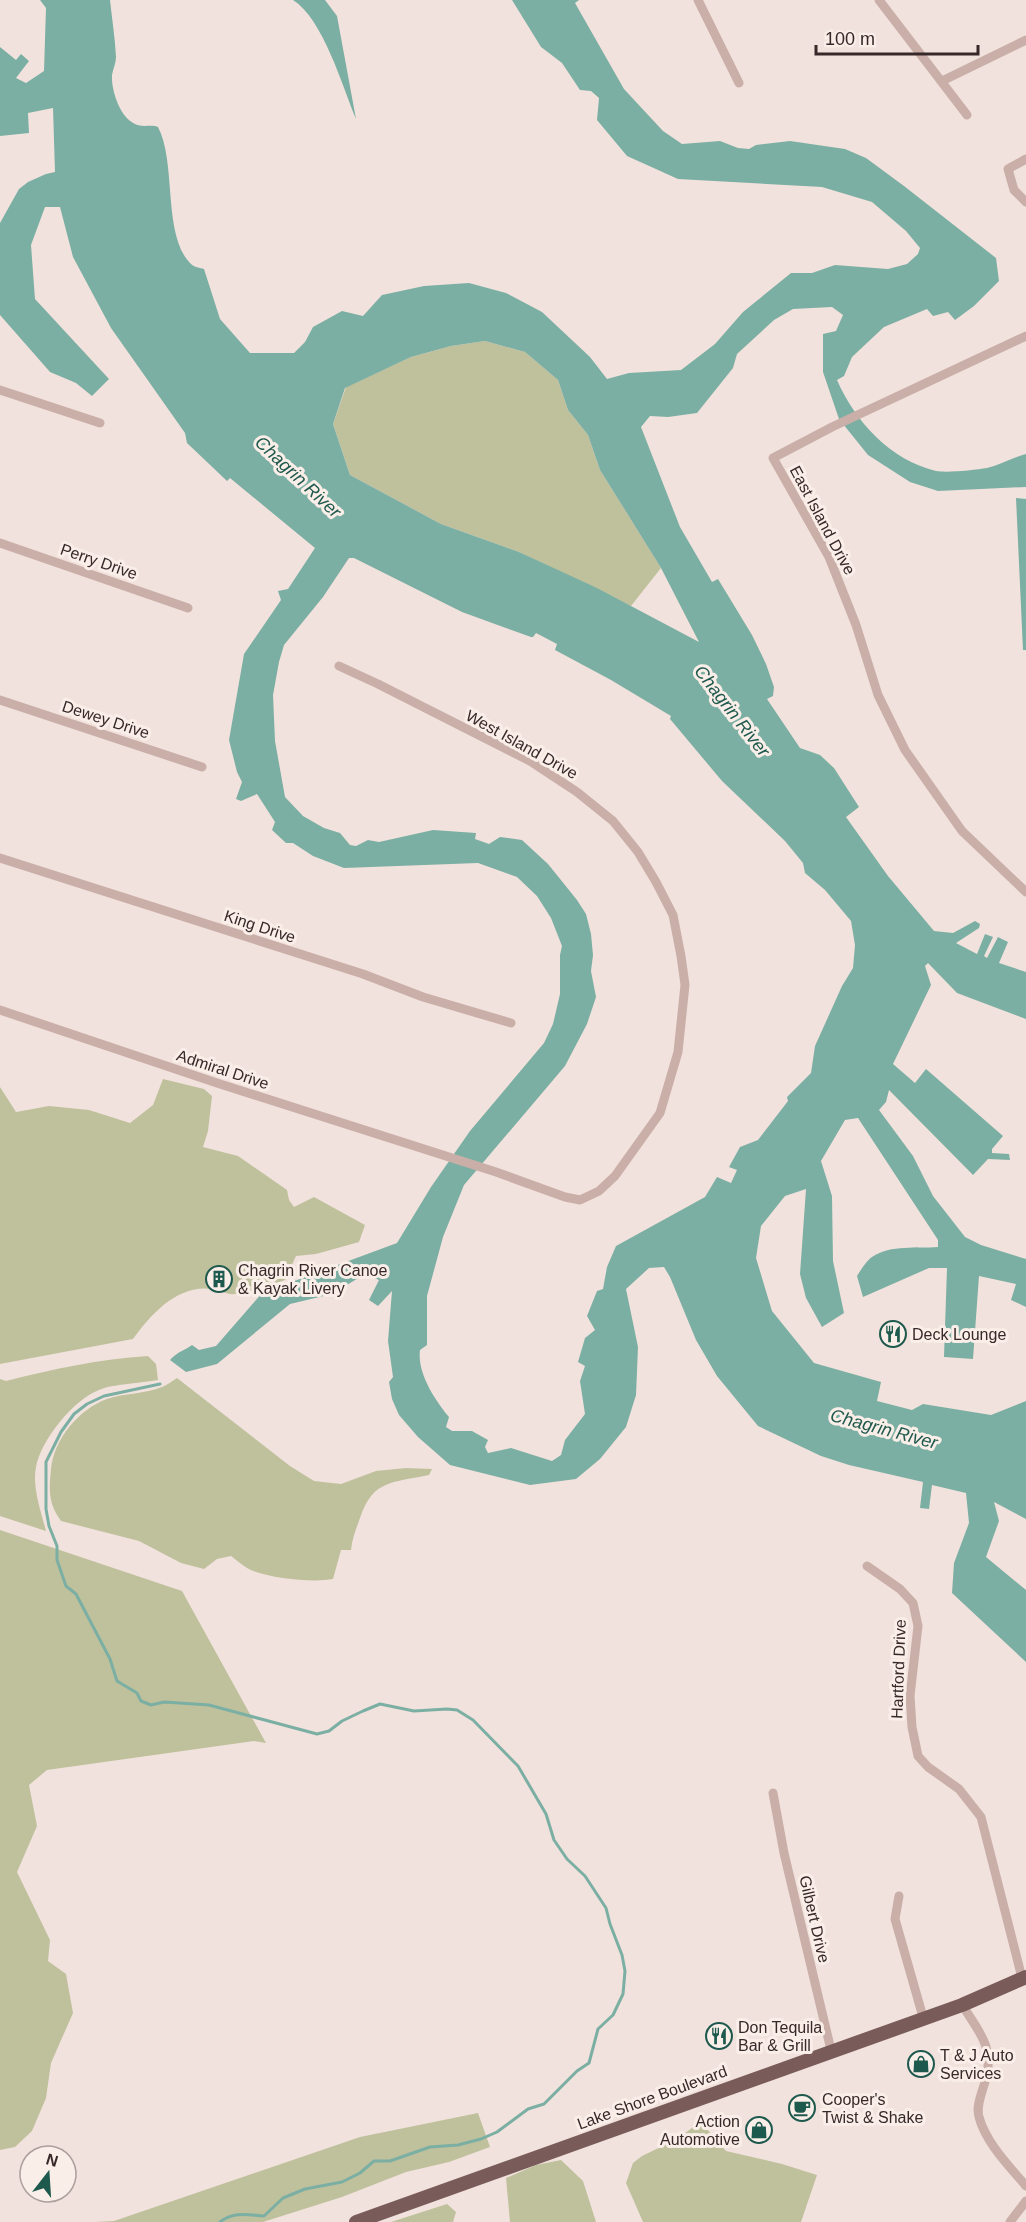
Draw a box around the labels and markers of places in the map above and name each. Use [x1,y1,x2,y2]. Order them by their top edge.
place label: Chagrin River Canoe & Kayak Livery [238,1262,388,1297]
building icon: Chagrin River Canoe & Kayak Livery [204,1264,234,1294]
restaurant icon: Deck Lounge [878,1319,908,1349]
place label: Deck Lounge [912,1326,1006,1343]
place label: Don Tequila Bar & Grill [738,2019,822,2054]
restaurant icon: Don Tequila Bar & Grill [704,2021,734,2051]
place label: T & J Auto Services [940,2047,1014,2082]
shop icon: T & J Auto Services [906,2049,936,2079]
place label: Cooper's Twist & Shake [822,2091,923,2126]
cafe icon: Cooper's Twist & Shake [787,2093,817,2123]
place label: Action Automotive [660,2113,740,2148]
shop icon: Action Automotive [744,2115,774,2145]

